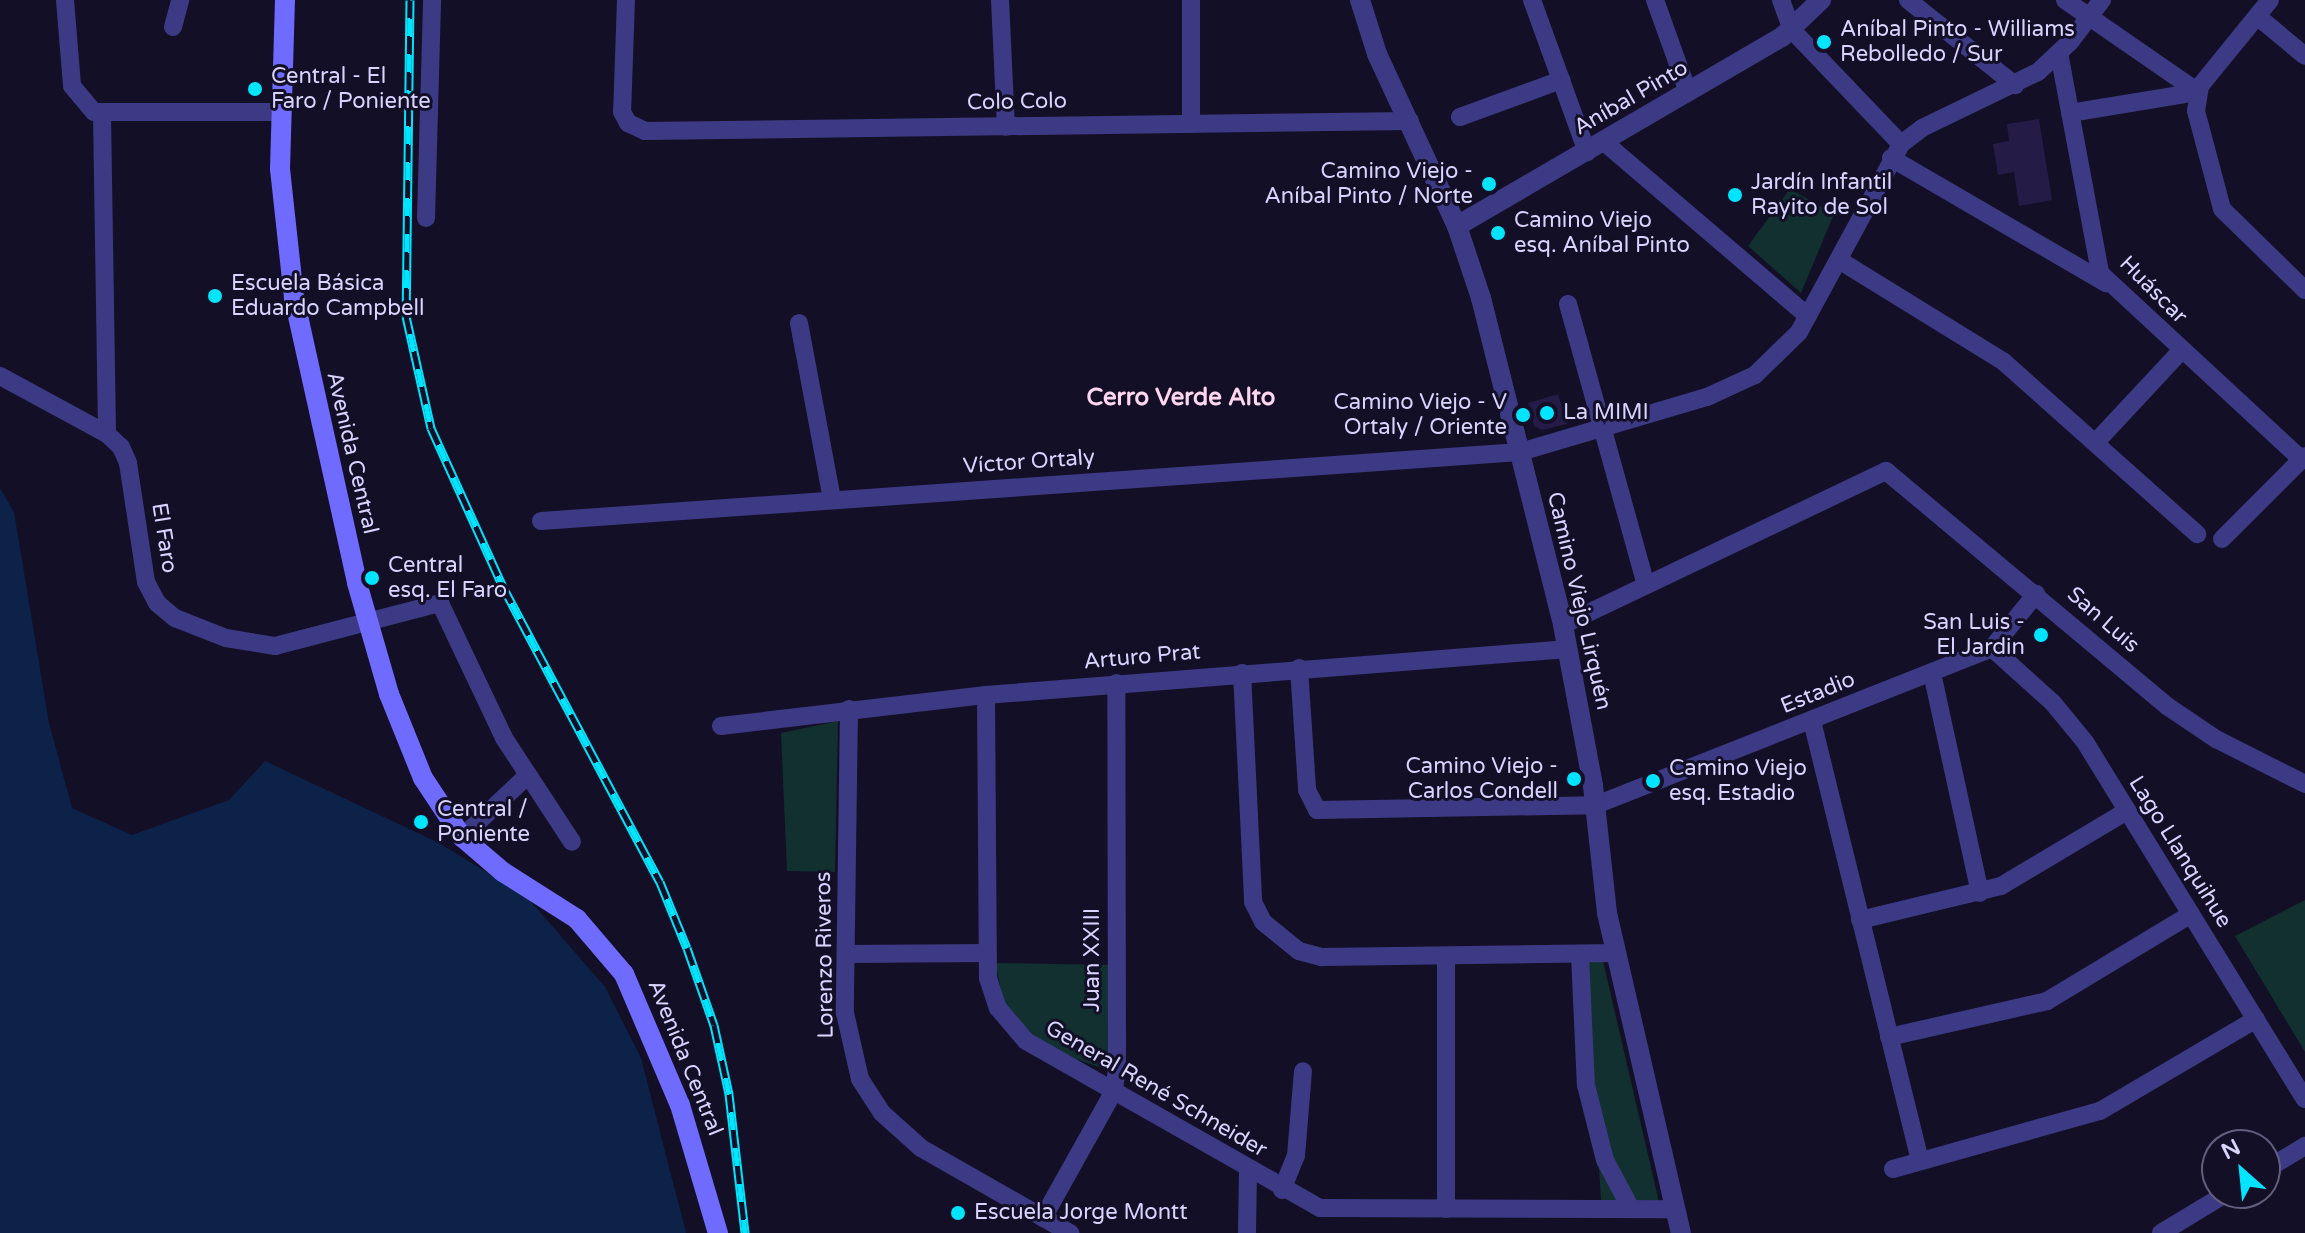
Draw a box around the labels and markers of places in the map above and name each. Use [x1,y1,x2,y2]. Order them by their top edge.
place label: Aníbal Pinto - Williams Rebolledo / Sur [1840,16,2075,68]
marker: Aníbal Pinto - Williams Rebolledo / Sur [1815,33,1833,51]
place label: Central - El Faro / Poniente [271,63,431,114]
marker: Central - El Faro / Poniente [246,80,264,98]
place label: Camino Viejo - Aníbal Pinto / Norte [1265,158,1473,210]
place label: Jardín Infantil Rayito de Sol [1751,169,1892,220]
marker: Camino Viejo - Aníbal Pinto / Norte [1480,175,1498,193]
marker: Jardín Infantil Rayito de Sol [1726,186,1744,204]
place label: Camino Viejo esq. Aníbal Pinto [1514,207,1690,258]
marker: Camino Viejo esq. Aníbal Pinto [1489,224,1507,242]
place label: Escuela Básica Eduardo Campbell [231,270,424,322]
marker: Escuela Básica Eduardo Campbell [206,287,224,305]
place label: Camino Viejo - V Ortaly / Oriente [1334,389,1507,440]
place label: La MIMI [1563,400,1649,426]
marker: La MIMI [1538,404,1556,422]
marker: Camino Viejo - V Ortaly / Oriente [1514,406,1532,424]
place label: Central esq. El Faro [388,552,507,604]
marker: Central esq. El Faro [363,569,381,587]
place label: San Luis - El Jardin [1923,609,2025,660]
marker: San Luis - El Jardin [2032,626,2050,644]
place label: Camino Viejo - Carlos Condell [1406,753,1558,804]
place label: Camino Viejo esq. Estadio [1669,755,1807,806]
marker: Camino Viejo - Carlos Condell [1565,770,1583,788]
marker: Camino Viejo esq. Estadio [1644,772,1662,790]
place label: Central / Poniente [437,796,530,848]
marker: Central / Poniente [412,813,430,831]
place label: Escuela Jorge Montt [974,1200,1188,1226]
marker: Escuela Jorge Montt [949,1204,967,1222]

